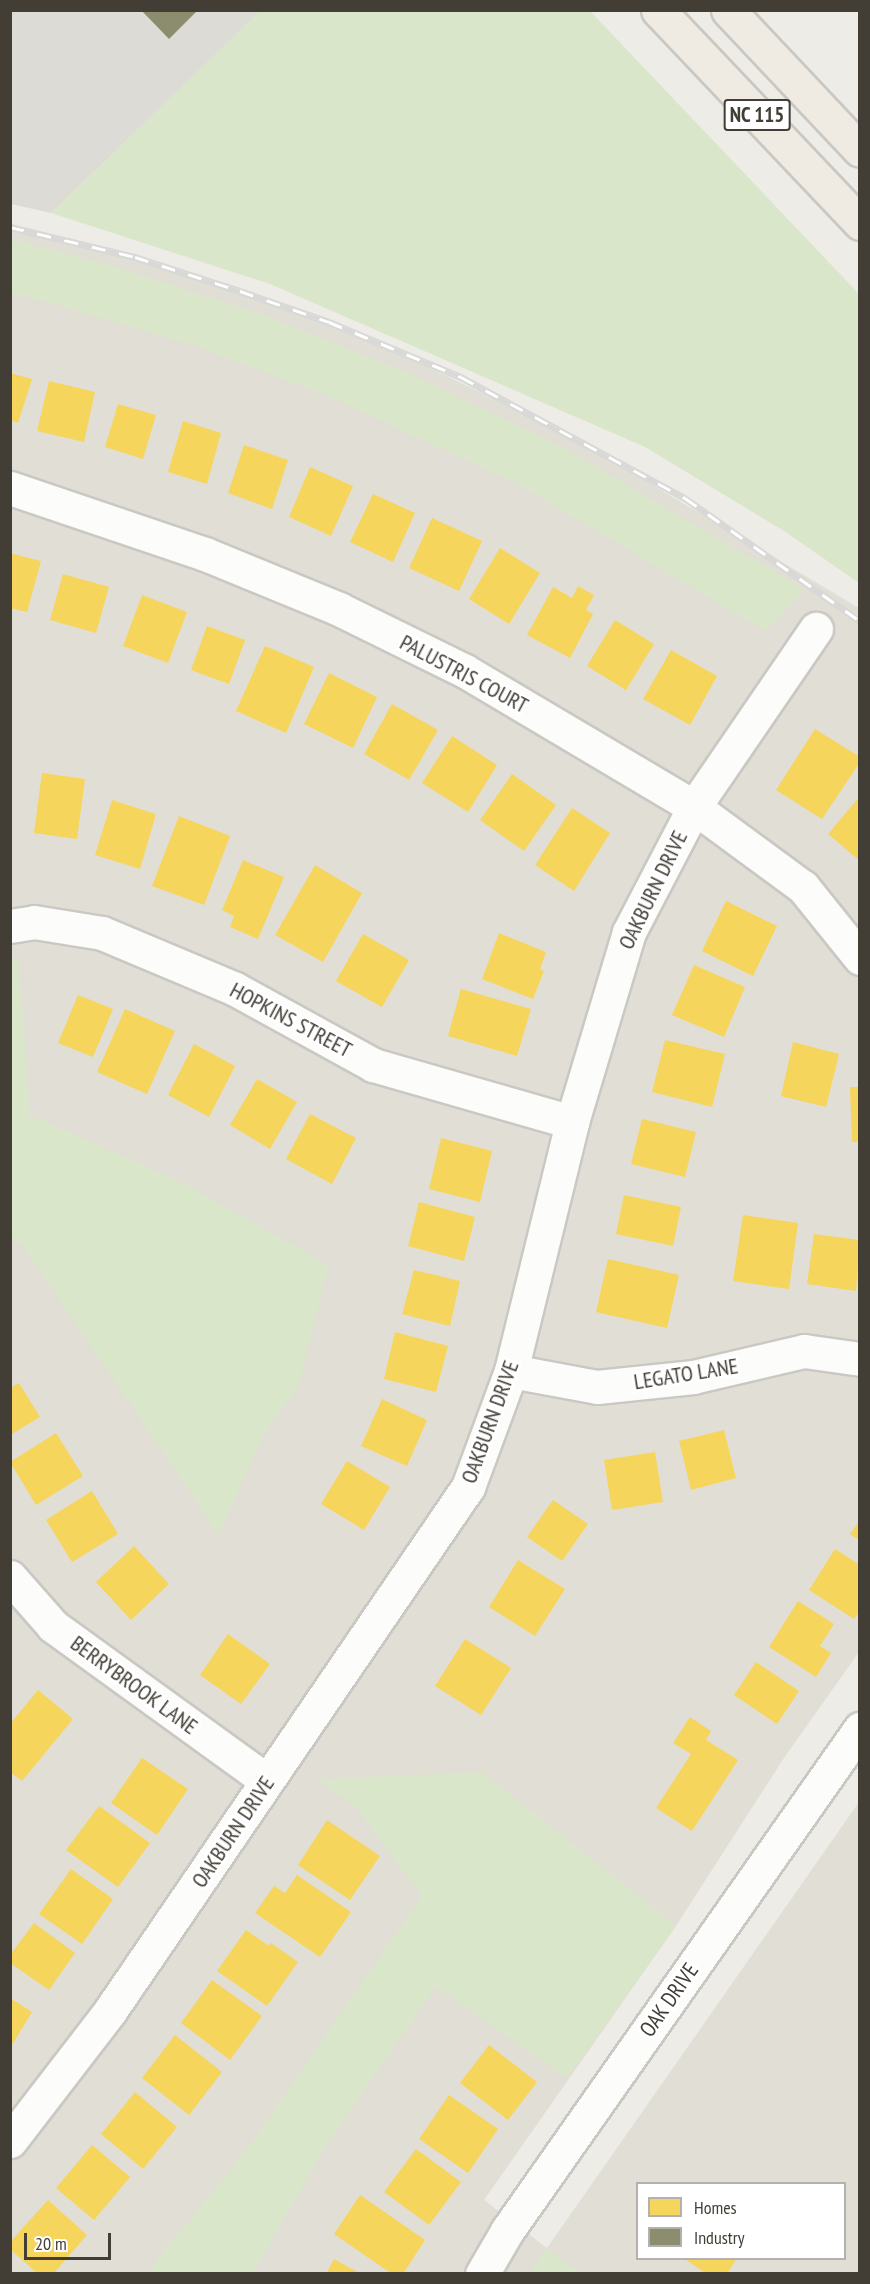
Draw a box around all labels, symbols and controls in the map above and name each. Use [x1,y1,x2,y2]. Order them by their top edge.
road number: NC 115 [722,97,792,133]
street label: PALUSTRIS COURT [395,629,533,719]
street label: OAKBURN DRIVE [613,826,693,954]
street label: HOPKINS STREET [226,977,356,1063]
street label: LEGATO LANE [632,1353,740,1395]
street label: OAKBURN DRIVE [456,1357,524,1487]
street label: BERRYBROOK LANE [65,1630,203,1740]
street label: OAKBURN DRIVE [186,1771,280,1893]
street label: OAK DRIVE [634,1958,704,2042]
legend [636,2182,846,2260]
text: Homes [694,2196,737,2219]
scale bar [27,2221,114,2259]
text: Industry [694,2226,744,2249]
text: 20 m [35,2232,67,2255]

